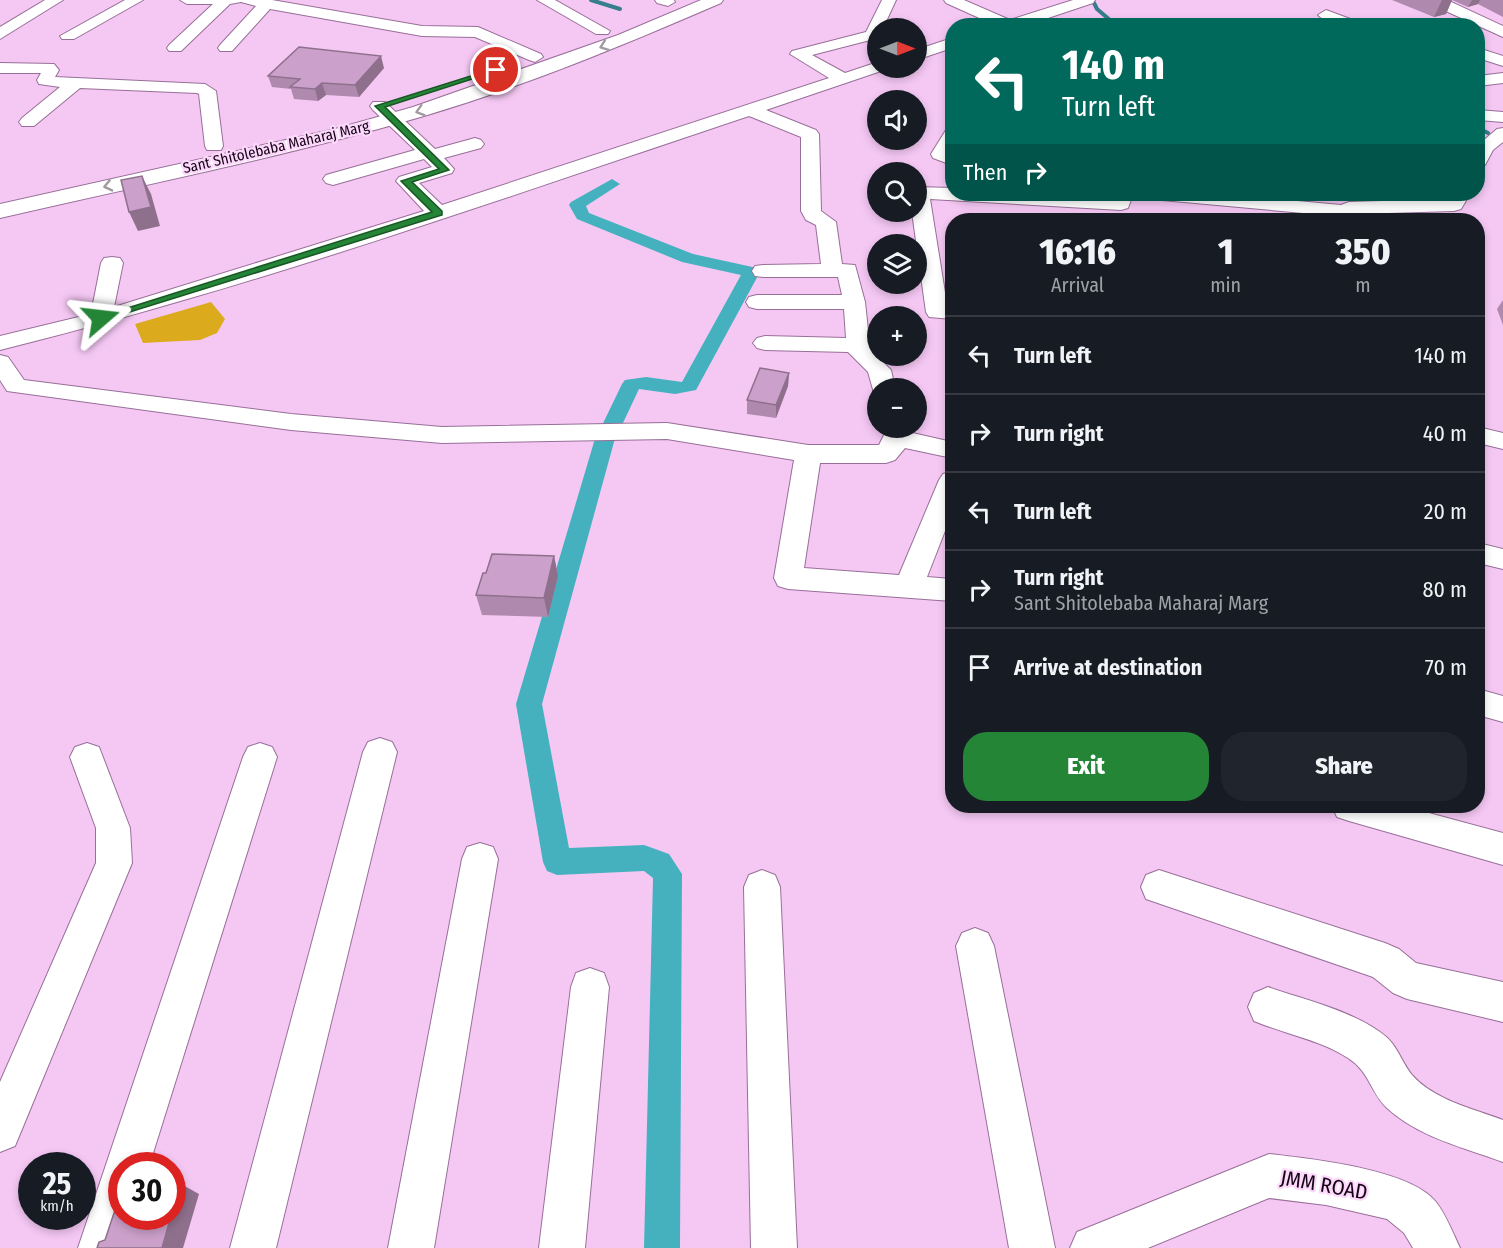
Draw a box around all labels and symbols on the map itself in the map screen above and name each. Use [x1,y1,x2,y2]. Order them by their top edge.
north arrow [867,18,927,78]
one-way arrow [599,39,610,52]
pin [470,44,521,95]
one-way arrow [415,104,426,116]
street label: Sant Shitolebaba Maharaj Marg [181,117,371,177]
one-way arrow [103,179,113,192]
position arrow [69,286,133,350]
speed limit sign: 30 [108,1152,186,1230]
street label: JMM ROAD [1278,1165,1370,1205]

